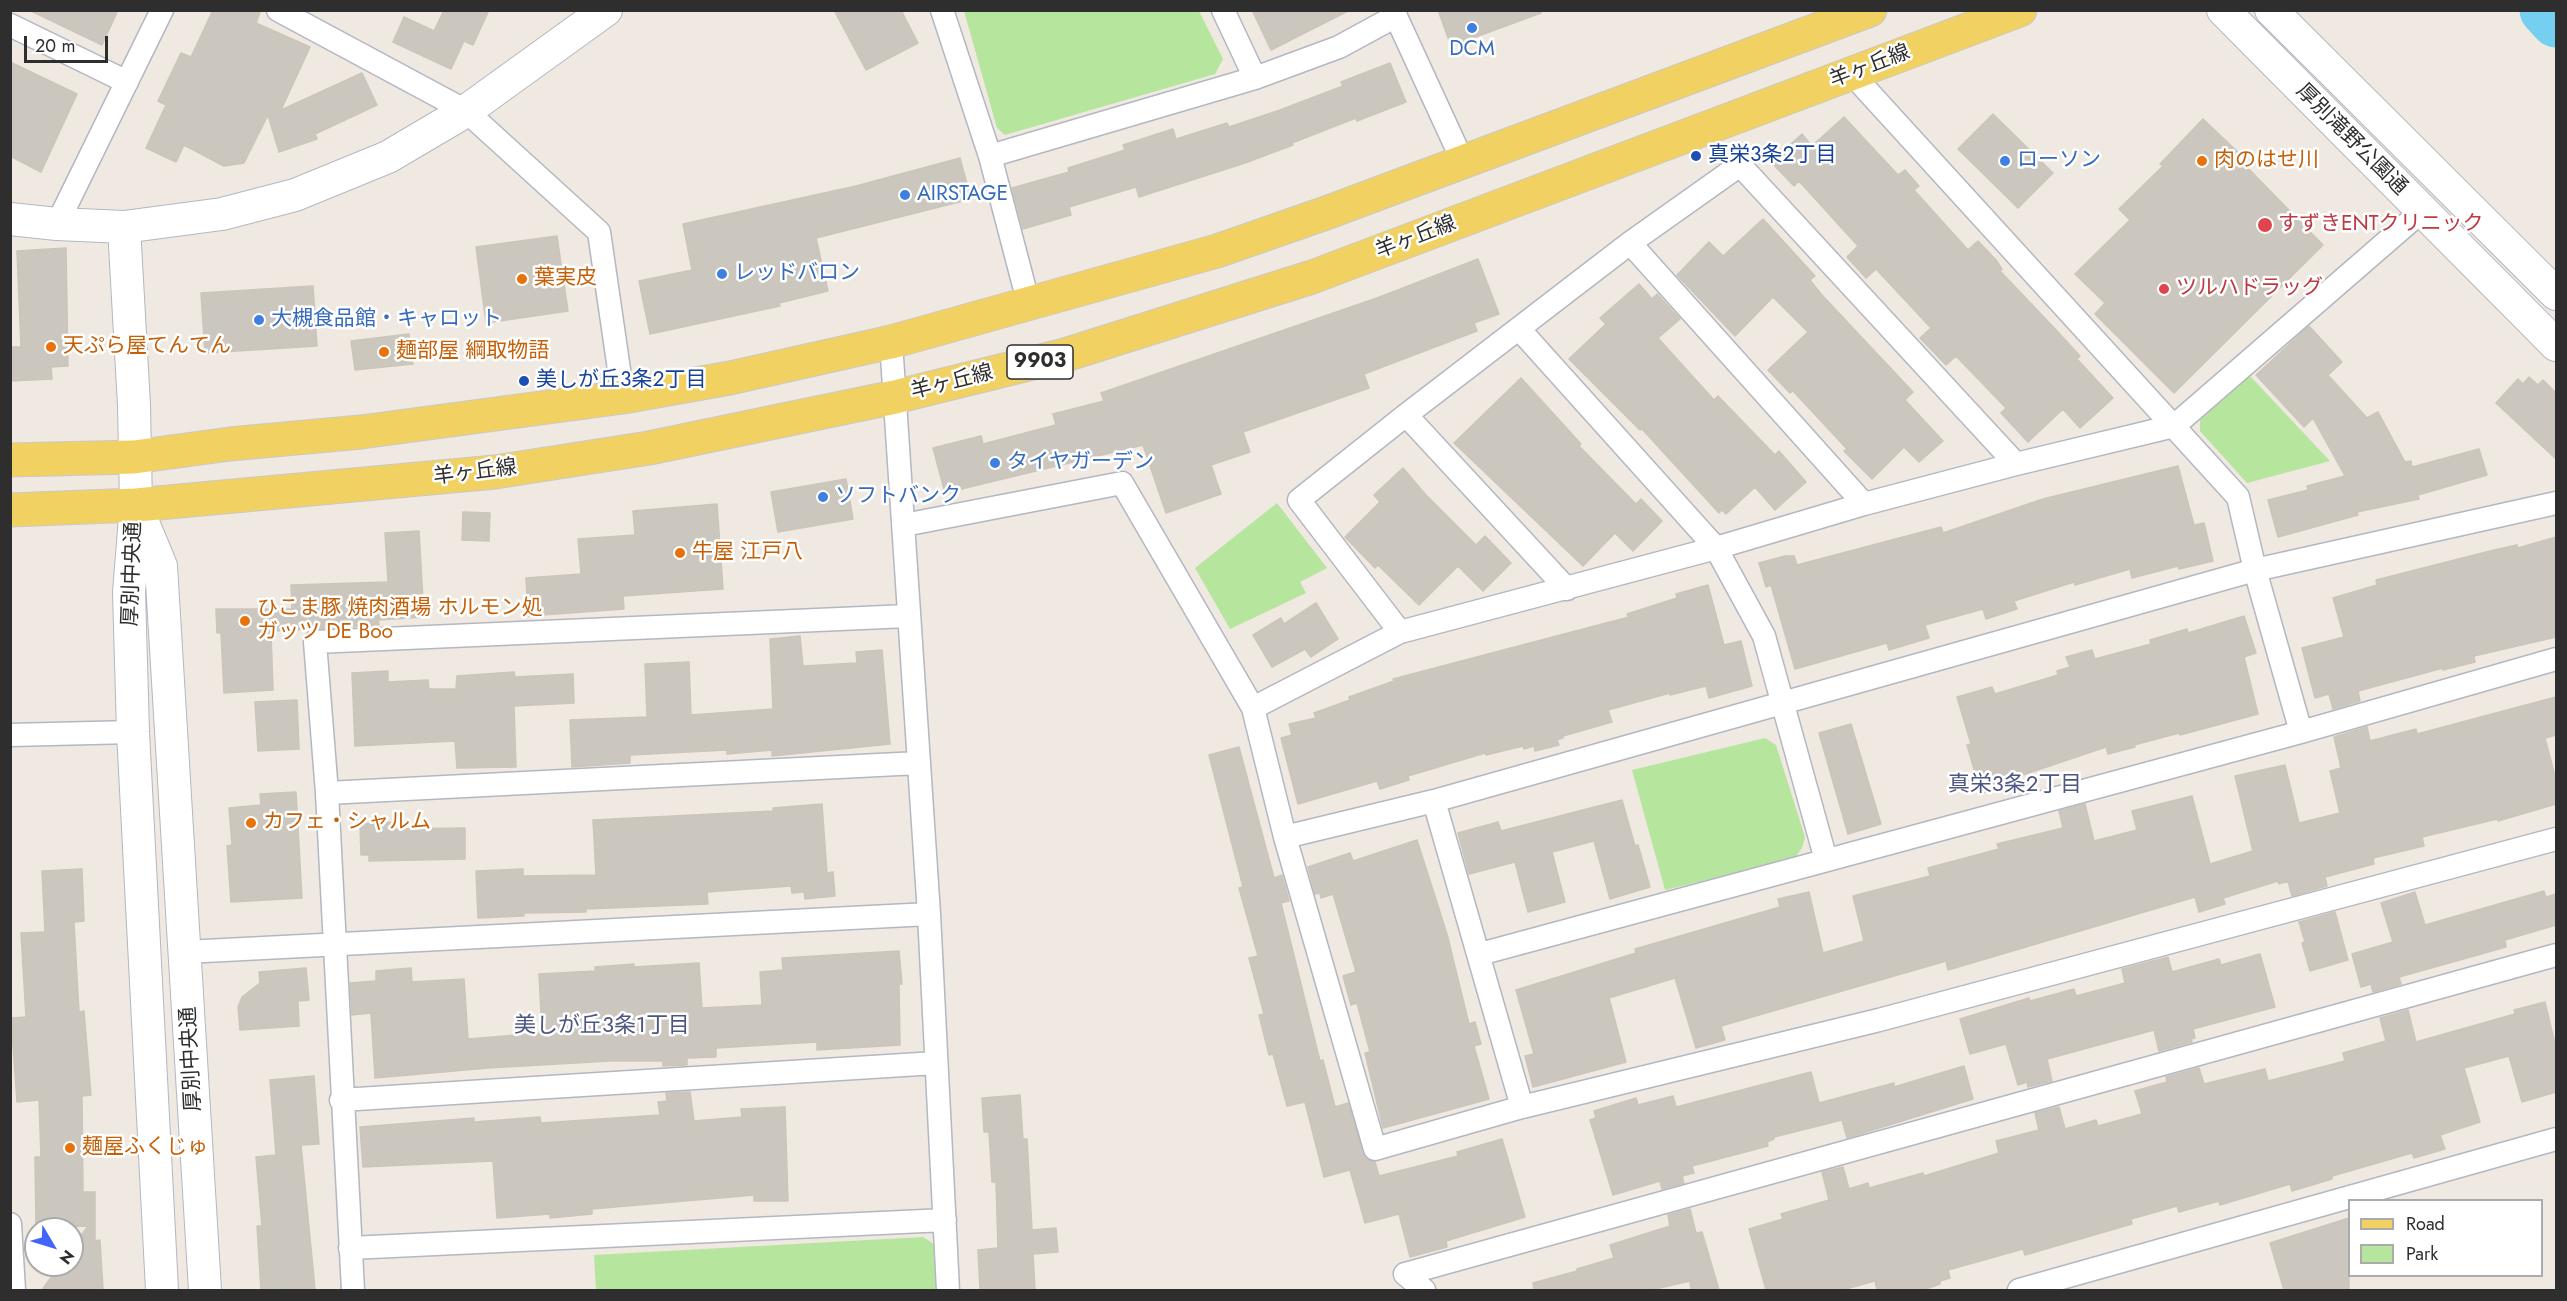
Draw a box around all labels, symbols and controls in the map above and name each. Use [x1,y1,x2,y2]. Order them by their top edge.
marker: DCM [1465,21,1479,35]
scale bar [27,24,111,62]
text: 20 m [35,33,75,59]
place label: DCM [1449,37,1495,63]
street label: 羊ヶ丘線 [1826,40,1914,94]
street label: 厚別滝野公園通 [2290,79,2412,201]
place label: 真栄3条2丁目 [1708,143,1836,169]
place label: ローソン [2017,148,2101,174]
place label: 肉のはせ川 [2214,148,2319,174]
marker: 真栄3条2丁目 [1689,149,1703,163]
marker: ローソン [1998,154,2012,168]
marker: 肉のはせ川 [2195,154,2209,168]
place label: AIRSTAGE [917,182,1008,208]
marker: AIRSTAGE [898,188,912,202]
street label: 羊ヶ丘線 [1372,211,1460,265]
place label: すずきENTクリニック [2278,212,2484,238]
marker: すずきENTクリニック [2256,216,2274,234]
place label: レッドバロン [734,261,860,287]
place label: 葉実皮 [534,266,597,292]
marker: レッドバロン [715,267,729,281]
marker: 葉実皮 [515,272,529,286]
place label: ツルハドラッグ [2176,276,2323,302]
marker: ツルハドラッグ [2157,282,2171,296]
place label: 大槻食品館・キャロット [271,307,502,333]
marker: 大槻食品館・キャロット [252,313,266,327]
place label: 天ぷら屋てんてん [63,334,231,360]
place label: 麺部屋 綱取物語 [396,339,549,365]
marker: 天ぷら屋てんてん [44,340,58,354]
marker: 麺部屋 綱取物語 [377,345,391,359]
road number: 9903 [1007,345,1073,379]
street label: 羊ヶ丘線 [908,361,996,405]
place label: 美しが丘3条2丁目 [536,368,706,394]
marker: 美しが丘3条2丁目 [517,374,531,388]
place label: タイヤガーデン [1007,450,1154,476]
street label: 羊ヶ丘線 [432,455,518,491]
marker: タイヤガーデン [988,456,1002,470]
place label: ソフトバンク [835,484,961,510]
marker: ソフトバンク [816,490,830,504]
street label: 厚別中央通 [119,521,147,627]
place label: 牛屋 江戸八 [692,540,803,566]
marker: 牛屋 江戸八 [673,546,687,560]
place label: ひこま豚 焼肉酒場 ホルモン処 ガッツ DE Boo [257,596,543,646]
marker: ひこま豚 焼肉酒場 ホルモン処 ガッツ DE Boo [238,614,252,628]
district label: 真栄3条2丁目 [1948,773,2082,799]
place label: カフェ・シャルム [263,810,431,836]
marker: カフェ・シャルム [244,816,258,830]
street label: 厚別中央通 [177,1006,207,1112]
district label: 美しが丘3条1丁目 [514,1014,690,1040]
place label: 麺屋ふくじゅ [82,1135,208,1161]
marker: 麺屋ふくじゅ [63,1141,77,1155]
legend [2348,1199,2543,1277]
text: Road [2406,1211,2445,1237]
north arrow [24,1217,84,1277]
text: Park [2406,1241,2438,1267]
text: N [54,1245,80,1269]

